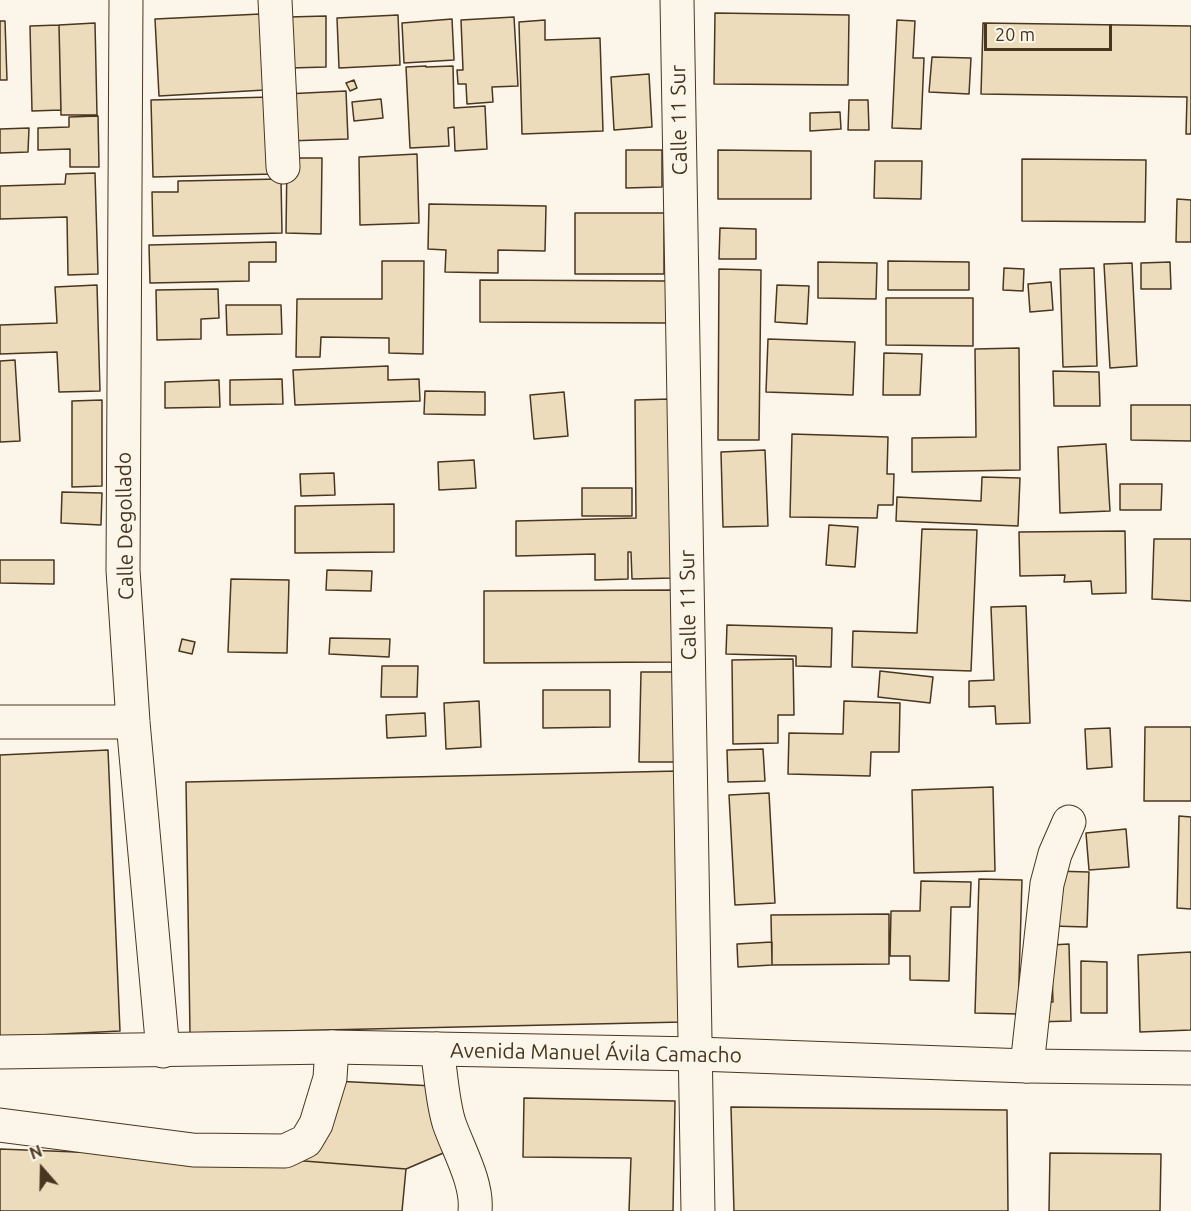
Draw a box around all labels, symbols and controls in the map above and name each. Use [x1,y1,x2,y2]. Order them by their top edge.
scale bar [987,12,1114,50]
text: 20 m [995,24,1035,44]
street label: Calle 11 Sur [665,65,693,175]
street label: Calle Degollado [111,452,139,600]
street label: Calle 11 Sur [674,550,702,660]
street label: Avenida Manuel Ávila Camacho [450,1038,742,1068]
north arrow [12,1139,72,1199]
text: N [27,1142,45,1163]

